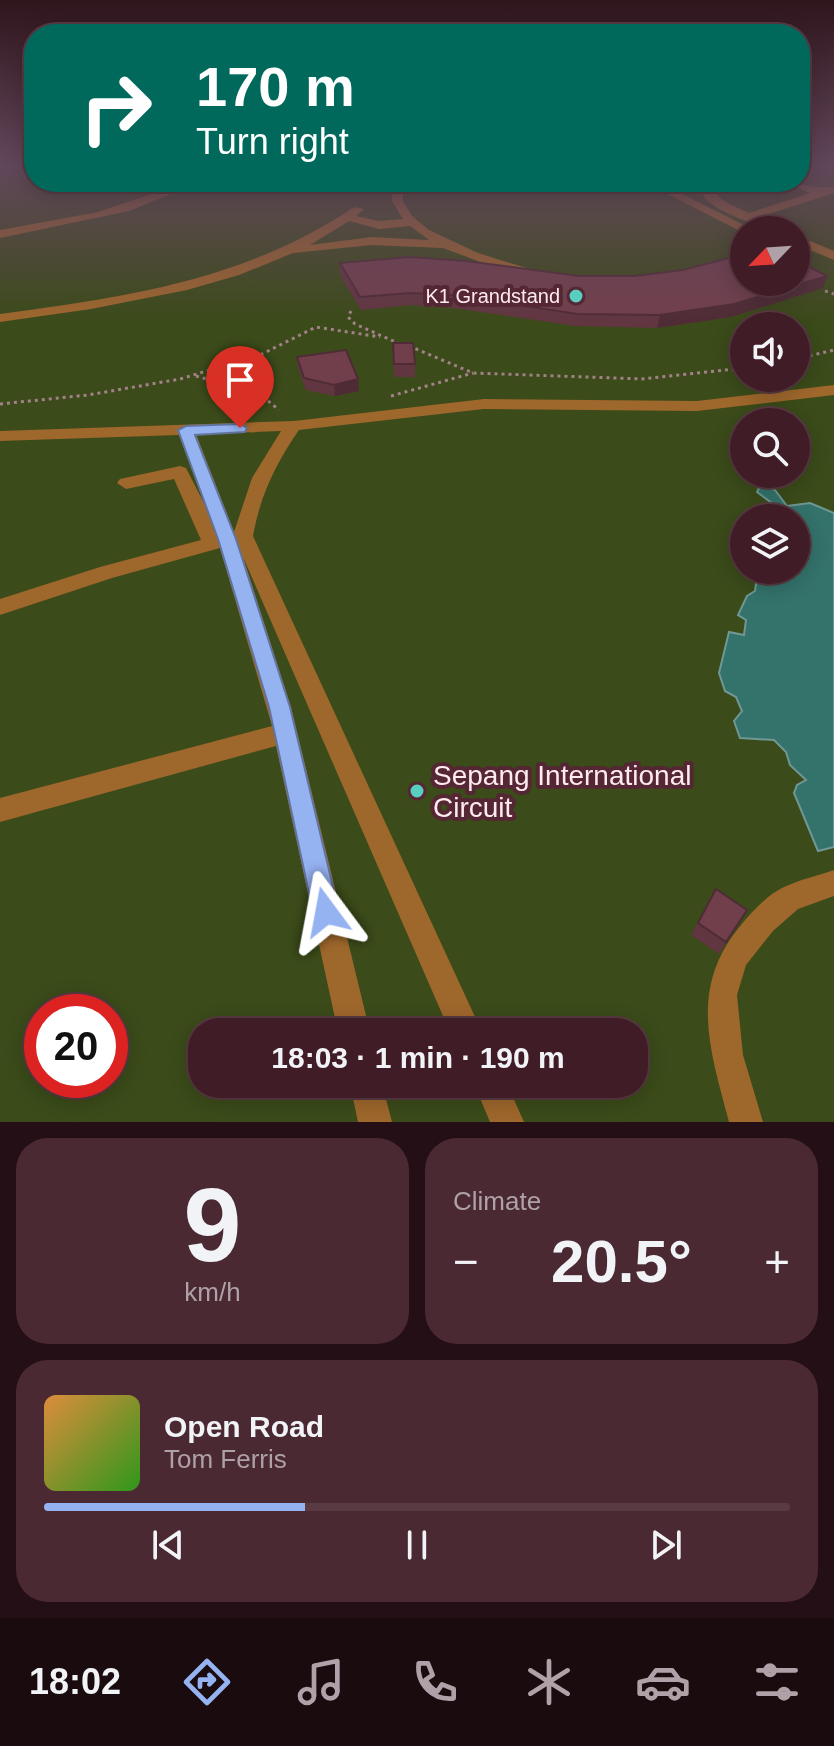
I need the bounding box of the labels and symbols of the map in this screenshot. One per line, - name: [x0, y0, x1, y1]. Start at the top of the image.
- north arrow: [730, 216, 810, 296]
- place label: K1 Grandstand: [425, 285, 560, 307]
- marker: K1 Grandstand: [567, 287, 585, 305]
- pin: [206, 346, 274, 428]
- place label: Sepang International Circuit: [433, 760, 691, 823]
- marker: Sepang International Circuit: [408, 782, 426, 800]
- position arrow: [284, 870, 368, 954]
- speed limit sign: 20: [24, 994, 128, 1098]

